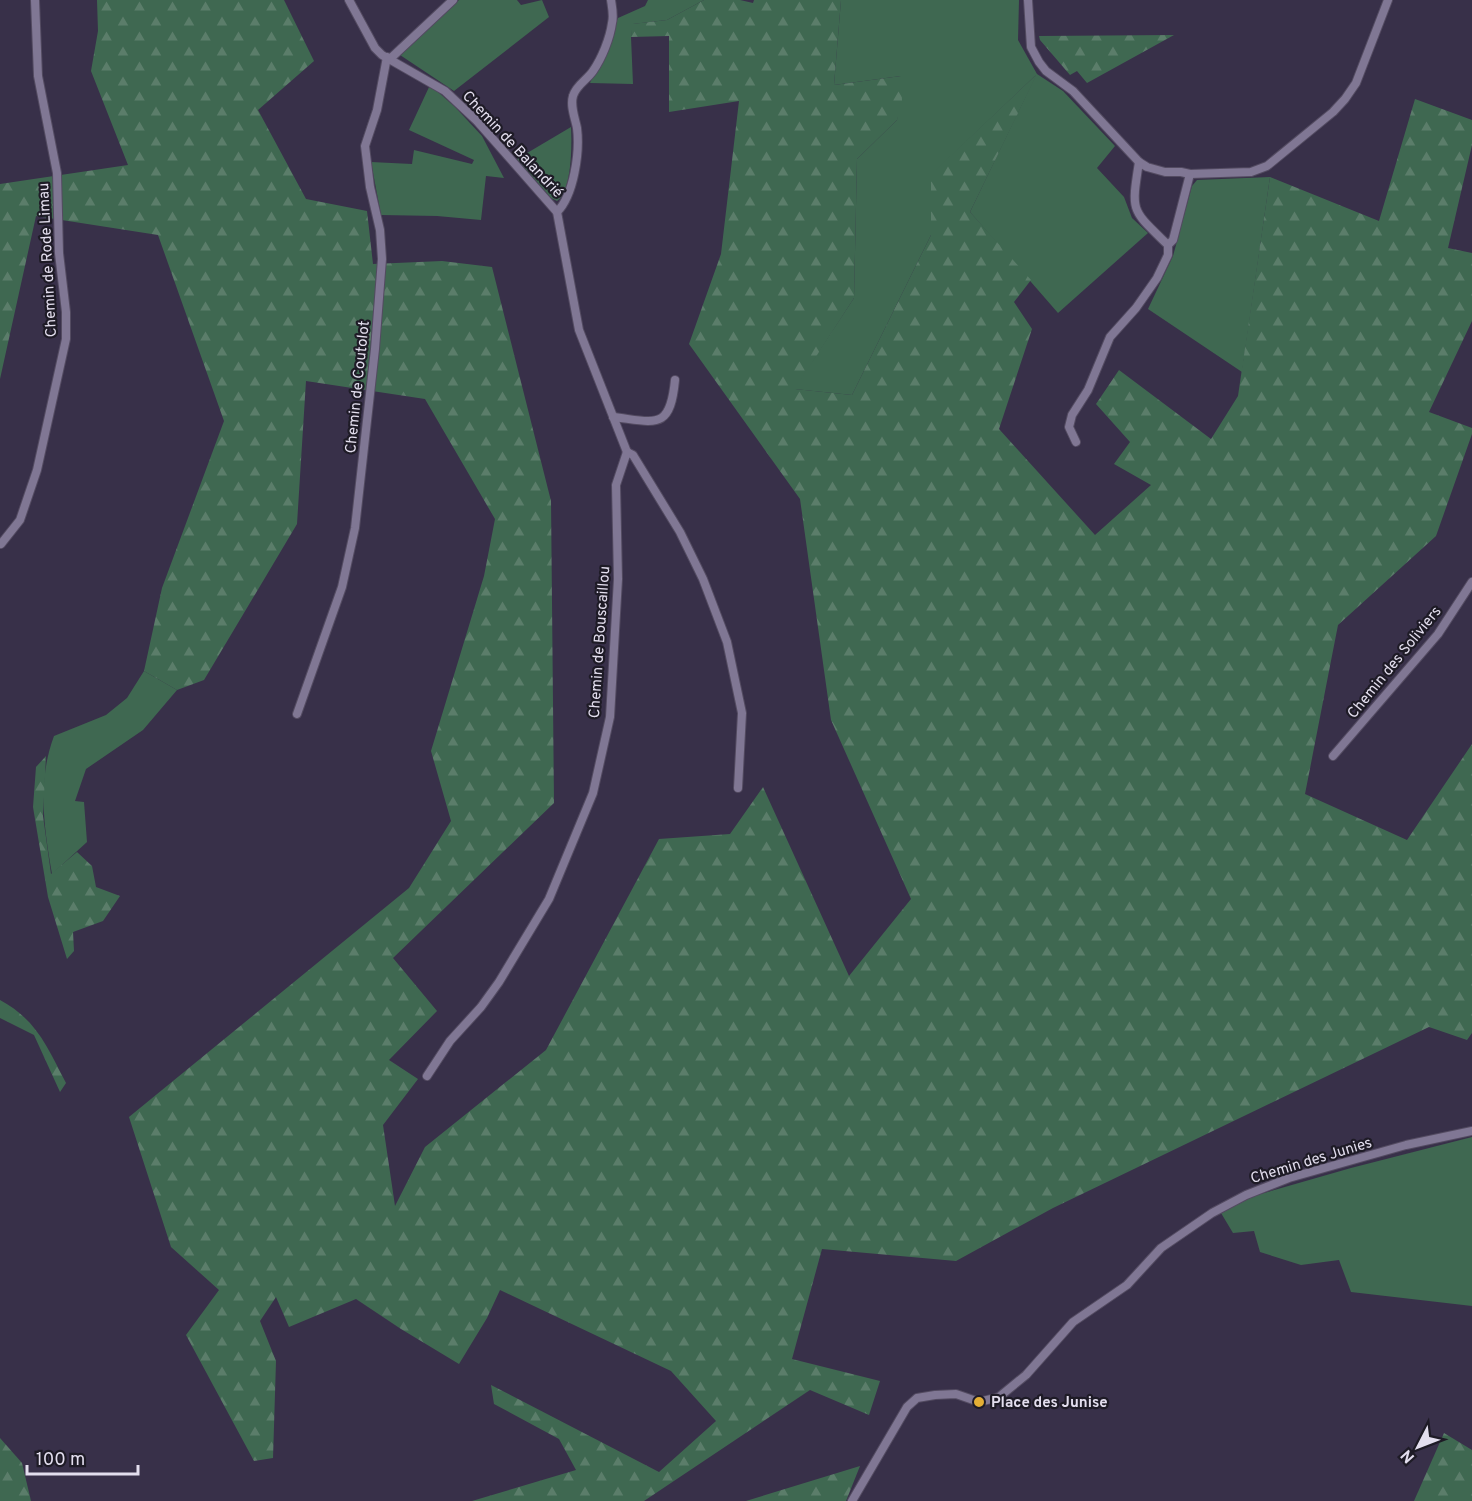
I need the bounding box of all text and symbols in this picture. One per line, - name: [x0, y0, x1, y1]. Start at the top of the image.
- street label: Chemin de Balandrié: [457, 87, 567, 203]
- street label: Chemin de Rode Limau: [35, 182, 62, 338]
- street label: Chemin de Coutolot: [342, 320, 375, 454]
- street label: Chemin de Bouscaillou: [586, 565, 615, 719]
- street label: Chemin des Soliviers: [1344, 603, 1446, 723]
- street label: Chemin des Junies: [1248, 1134, 1374, 1189]
- place label: Place des Junise: [991, 1394, 1108, 1413]
- marker: Place des Junise: [972, 1395, 986, 1409]
- north arrow: [1388, 1417, 1448, 1477]
- scale bar: [27, 1438, 138, 1476]
- text: N: [1397, 1445, 1420, 1467]
- text: 100 m: [36, 1449, 85, 1472]

